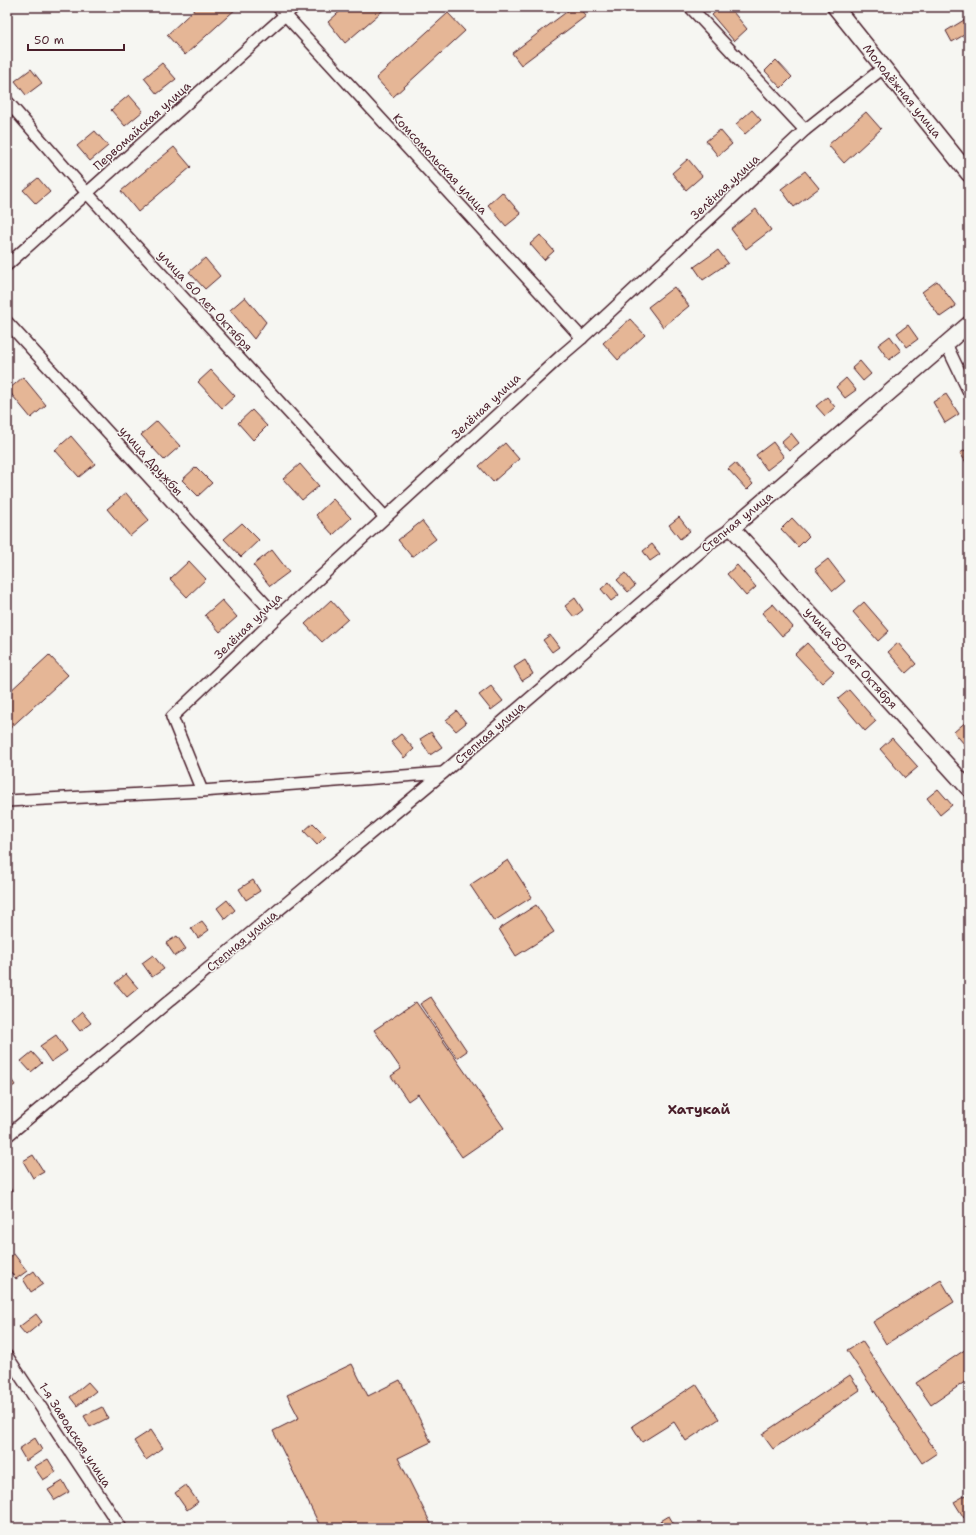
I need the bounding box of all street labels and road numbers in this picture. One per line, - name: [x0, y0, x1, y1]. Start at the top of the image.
- street label: Молодёжная улица: [859, 41, 945, 142]
- street label: Первомайская улица: [90, 78, 195, 174]
- street label: Комсомольская улица: [389, 110, 491, 218]
- street label: Зелёная улица: [687, 151, 763, 223]
- street label: улица 60 лет Октября: [154, 247, 256, 355]
- street label: Зелёная улица: [448, 370, 524, 442]
- street label: улица Дружбы: [116, 423, 186, 499]
- street label: Степная улица: [698, 488, 776, 556]
- street label: Зелёная улица: [211, 589, 286, 663]
- street label: улица 50 лет Октября: [801, 604, 901, 712]
- street label: Степная улица: [452, 698, 529, 768]
- street label: Степная улица: [203, 906, 281, 975]
- street label: 1-я Заводская улица: [35, 1380, 115, 1491]

